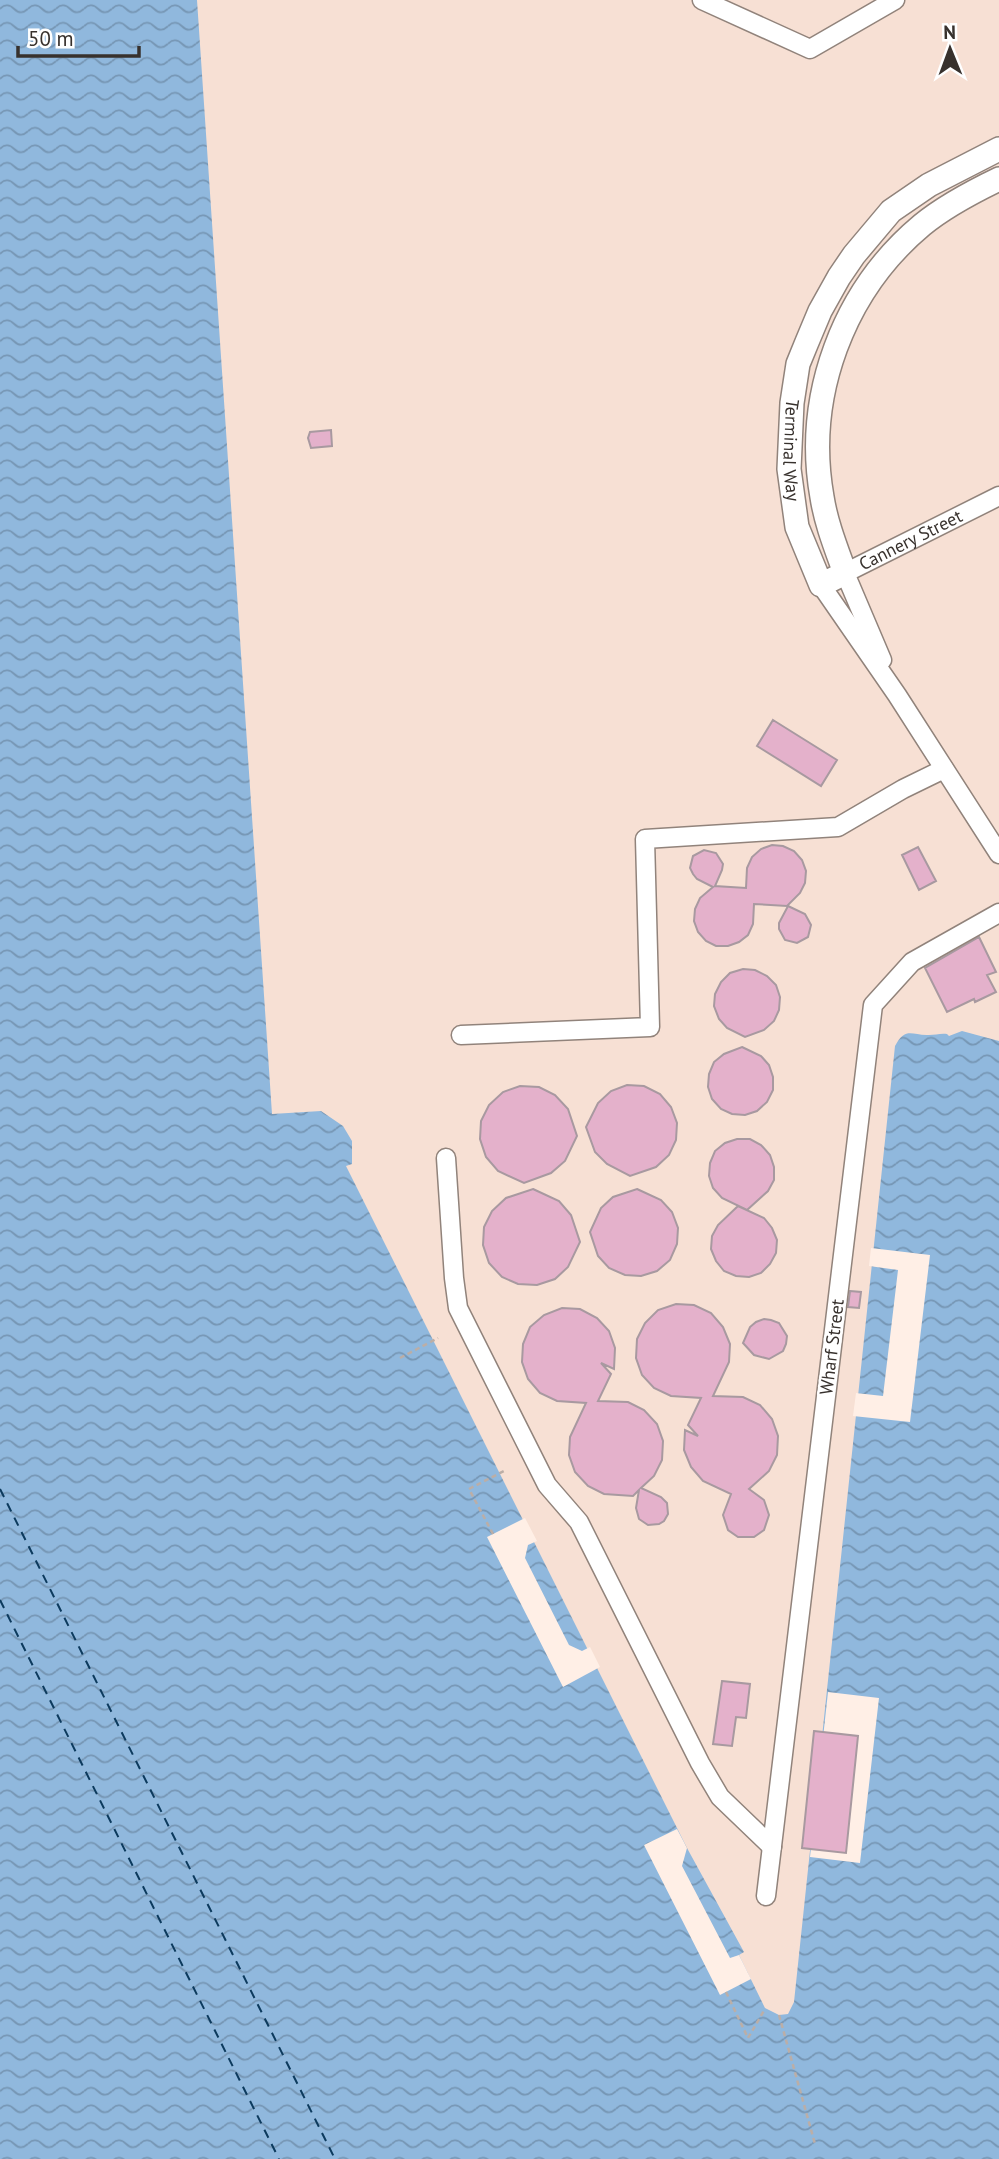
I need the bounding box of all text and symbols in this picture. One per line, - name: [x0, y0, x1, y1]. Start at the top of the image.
- scale bar: [18, 14, 138, 58]
- north arrow: [915, 14, 985, 84]
- text: N: [943, 20, 956, 44]
- text: 50 m: [28, 25, 74, 52]
- street label: Terminal Way: [778, 397, 805, 503]
- street label: Cannery Street: [855, 504, 966, 575]
- street label: Wharf Street: [814, 1298, 849, 1396]

